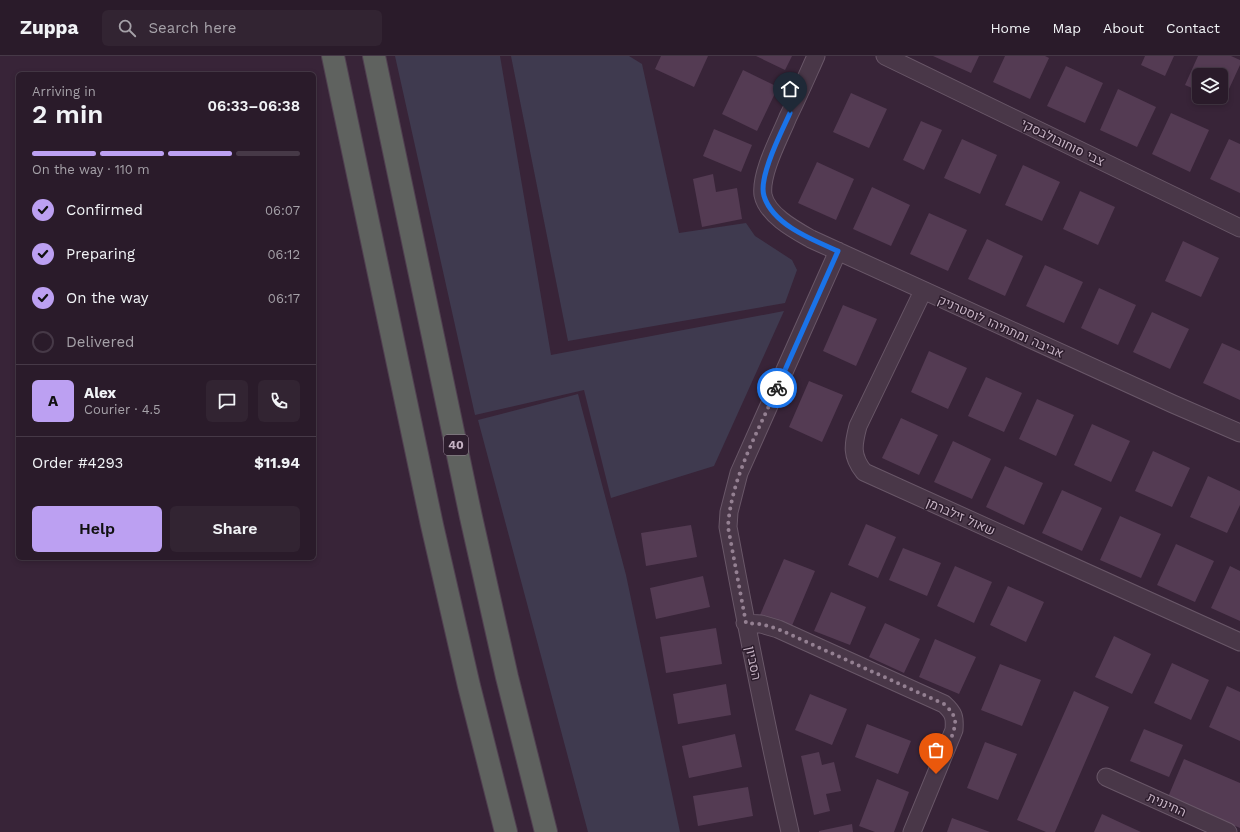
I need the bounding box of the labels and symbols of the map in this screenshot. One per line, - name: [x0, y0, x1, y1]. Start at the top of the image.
- pin: [773, 72, 807, 113]
- street label: צבי סוחובולבסקי: [1019, 116, 1107, 169]
- street label: אביבה ומתתיהו לוסטרניק: [936, 292, 1066, 361]
- courier: [757, 368, 797, 408]
- road number: 40: [444, 435, 468, 455]
- street label: שאול זילברמן: [924, 495, 998, 538]
- street label: הסביון: [743, 645, 764, 681]
- pin: [919, 733, 953, 774]
- street label: החיננית: [1145, 789, 1189, 820]

